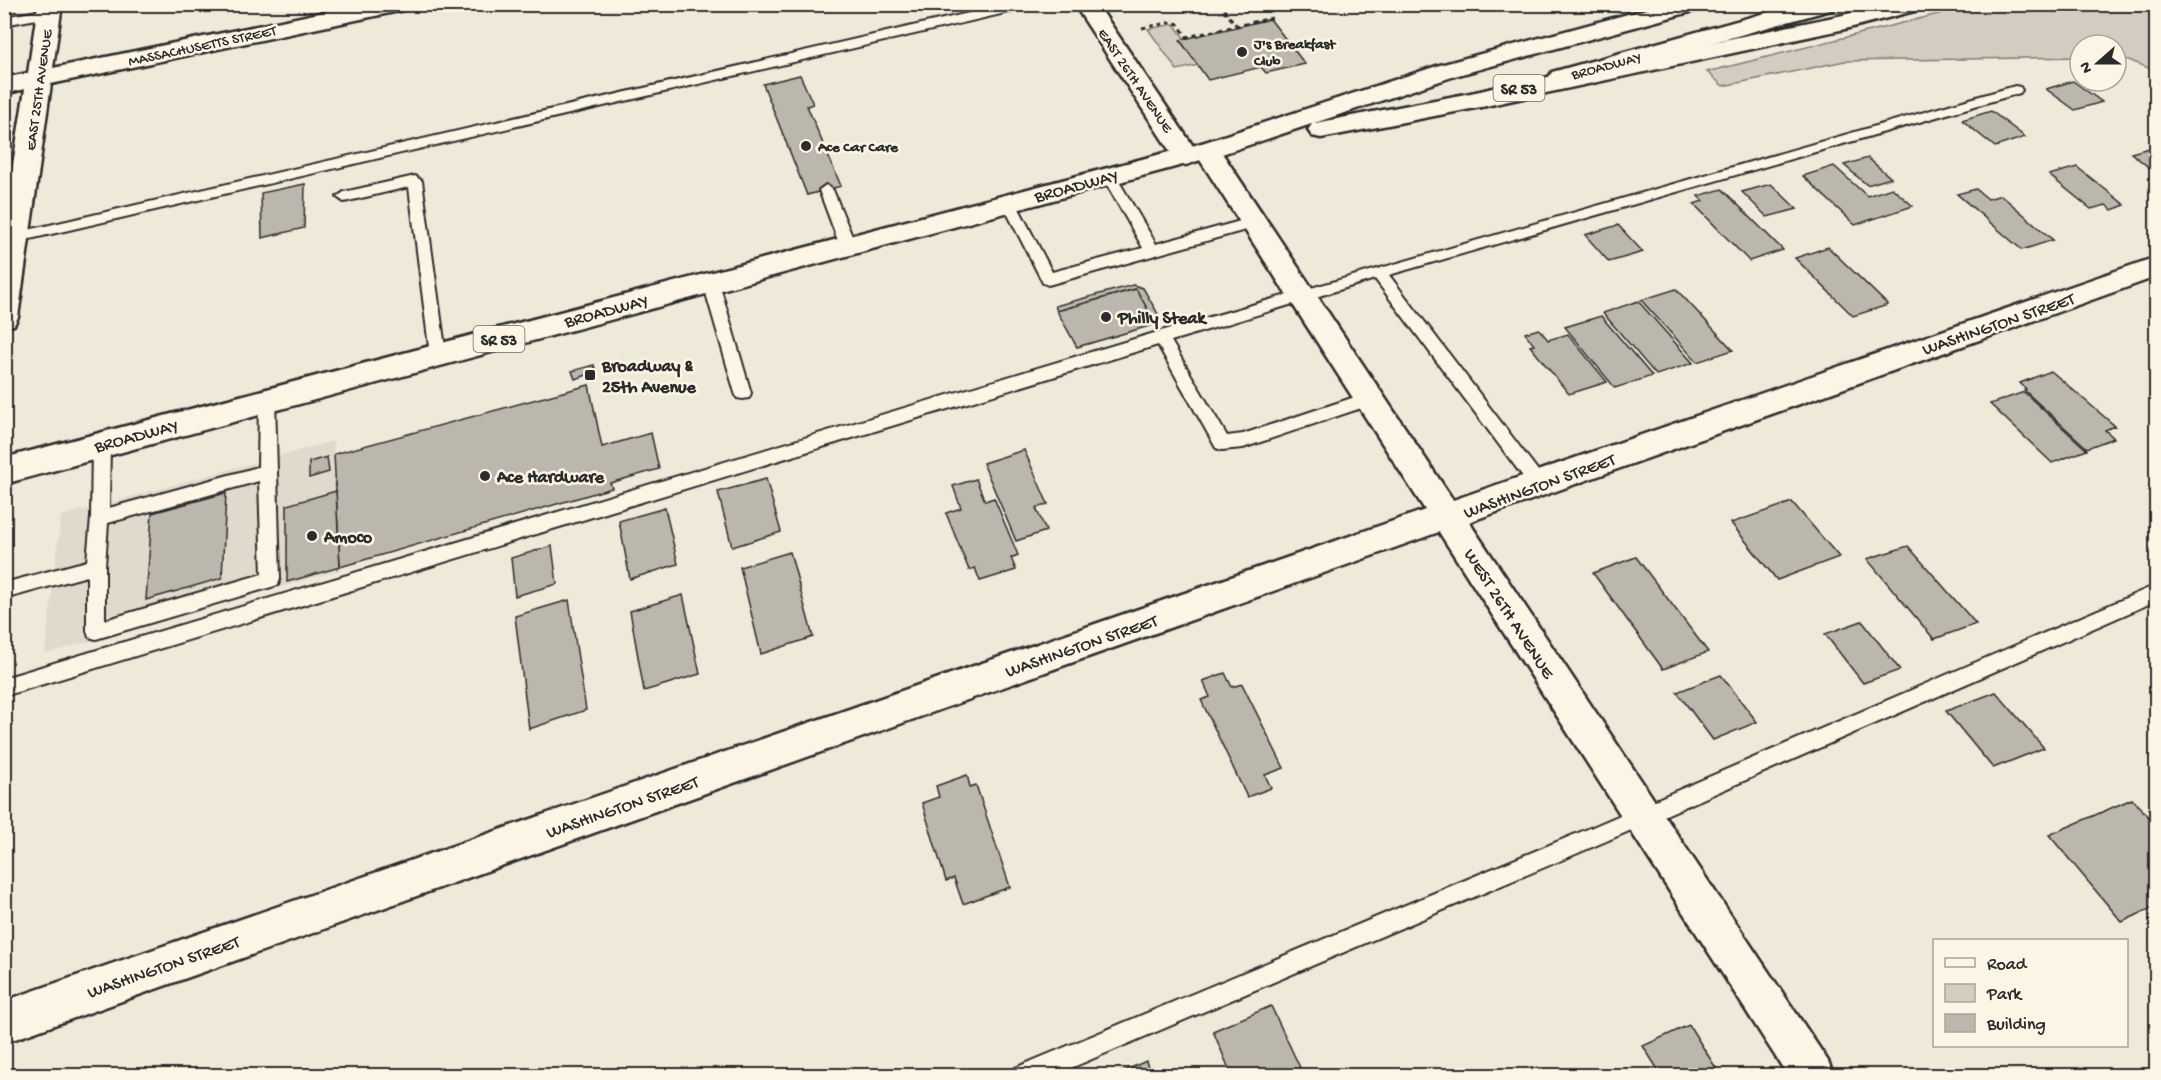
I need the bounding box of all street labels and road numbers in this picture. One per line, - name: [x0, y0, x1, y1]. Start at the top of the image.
- street label: MASSACHUSETTS STREET: [127, 22, 279, 71]
- street label: EAST 26TH AVENUE: [1093, 26, 1176, 137]
- street label: EAST 25TH AVENUE: [23, 28, 57, 152]
- street label: BROADWAY: [1569, 49, 1644, 85]
- road number: SR 53: [1494, 75, 1544, 101]
- street label: BROADWAY: [1031, 166, 1121, 209]
- street label: WASHINGTON STREET: [1920, 289, 2079, 361]
- street label: BROADWAY: [561, 291, 651, 334]
- road number: SR 53: [474, 326, 524, 352]
- street label: BROADWAY: [91, 416, 181, 459]
- street label: WASHINGTON STREET: [1461, 450, 1620, 525]
- street label: WEST 26TH AVENUE: [1458, 545, 1558, 684]
- street label: WASHINGTON STREET: [1003, 611, 1162, 683]
- street label: WASHINGTON STREET: [544, 772, 703, 844]
- street label: WASHINGTON STREET: [85, 932, 244, 1004]

